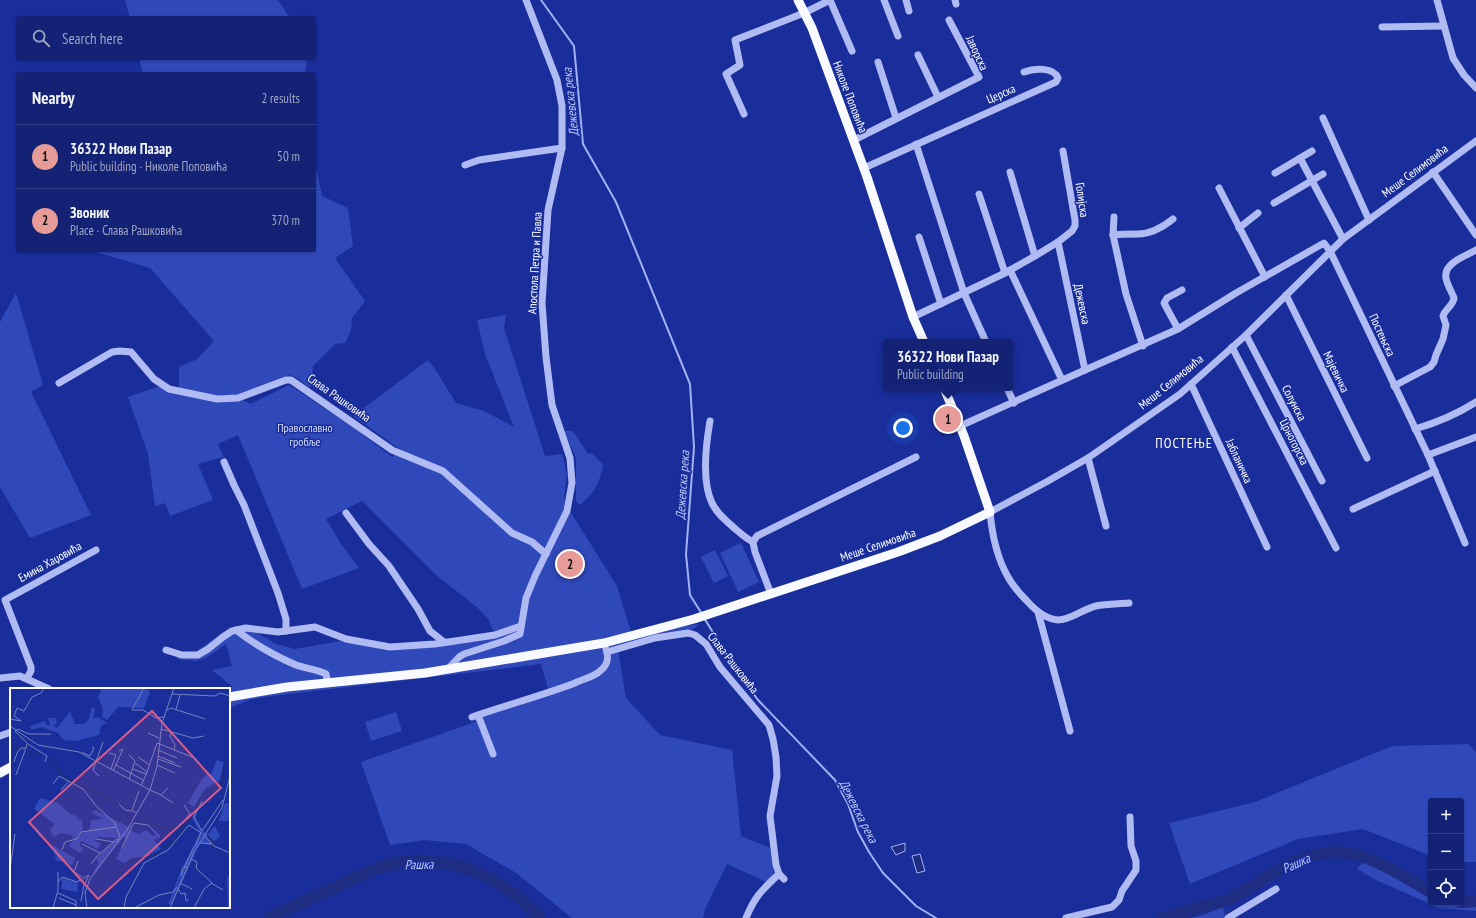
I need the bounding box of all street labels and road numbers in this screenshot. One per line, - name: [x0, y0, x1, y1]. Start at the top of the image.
- street label: Јаворска: [962, 32, 992, 73]
- street label: Николе Поповића: [830, 59, 871, 135]
- street label: Церска: [984, 80, 1018, 107]
- street label: Меше Селимовића: [1379, 141, 1451, 200]
- street label: Голијска: [1073, 182, 1092, 218]
- street label: Апостола Петра и Павла: [524, 211, 545, 314]
- street label: Дежевска: [1071, 282, 1094, 326]
- street label: Постењска: [1366, 311, 1399, 359]
- street label: Мајевичка: [1320, 349, 1353, 395]
- street label: Меше Селимовића: [1135, 351, 1206, 412]
- street label: Слава Рашковића: [305, 370, 374, 425]
- street label: Солунска: [1279, 382, 1310, 424]
- street label: Црногорска: [1276, 416, 1313, 468]
- street label: Јабланичка: [1222, 435, 1256, 486]
- street label: Меше Селимовића: [838, 525, 918, 564]
- street label: Емина Хаџовића: [15, 538, 84, 585]
- street label: Слава Рашковића: [705, 629, 762, 697]

